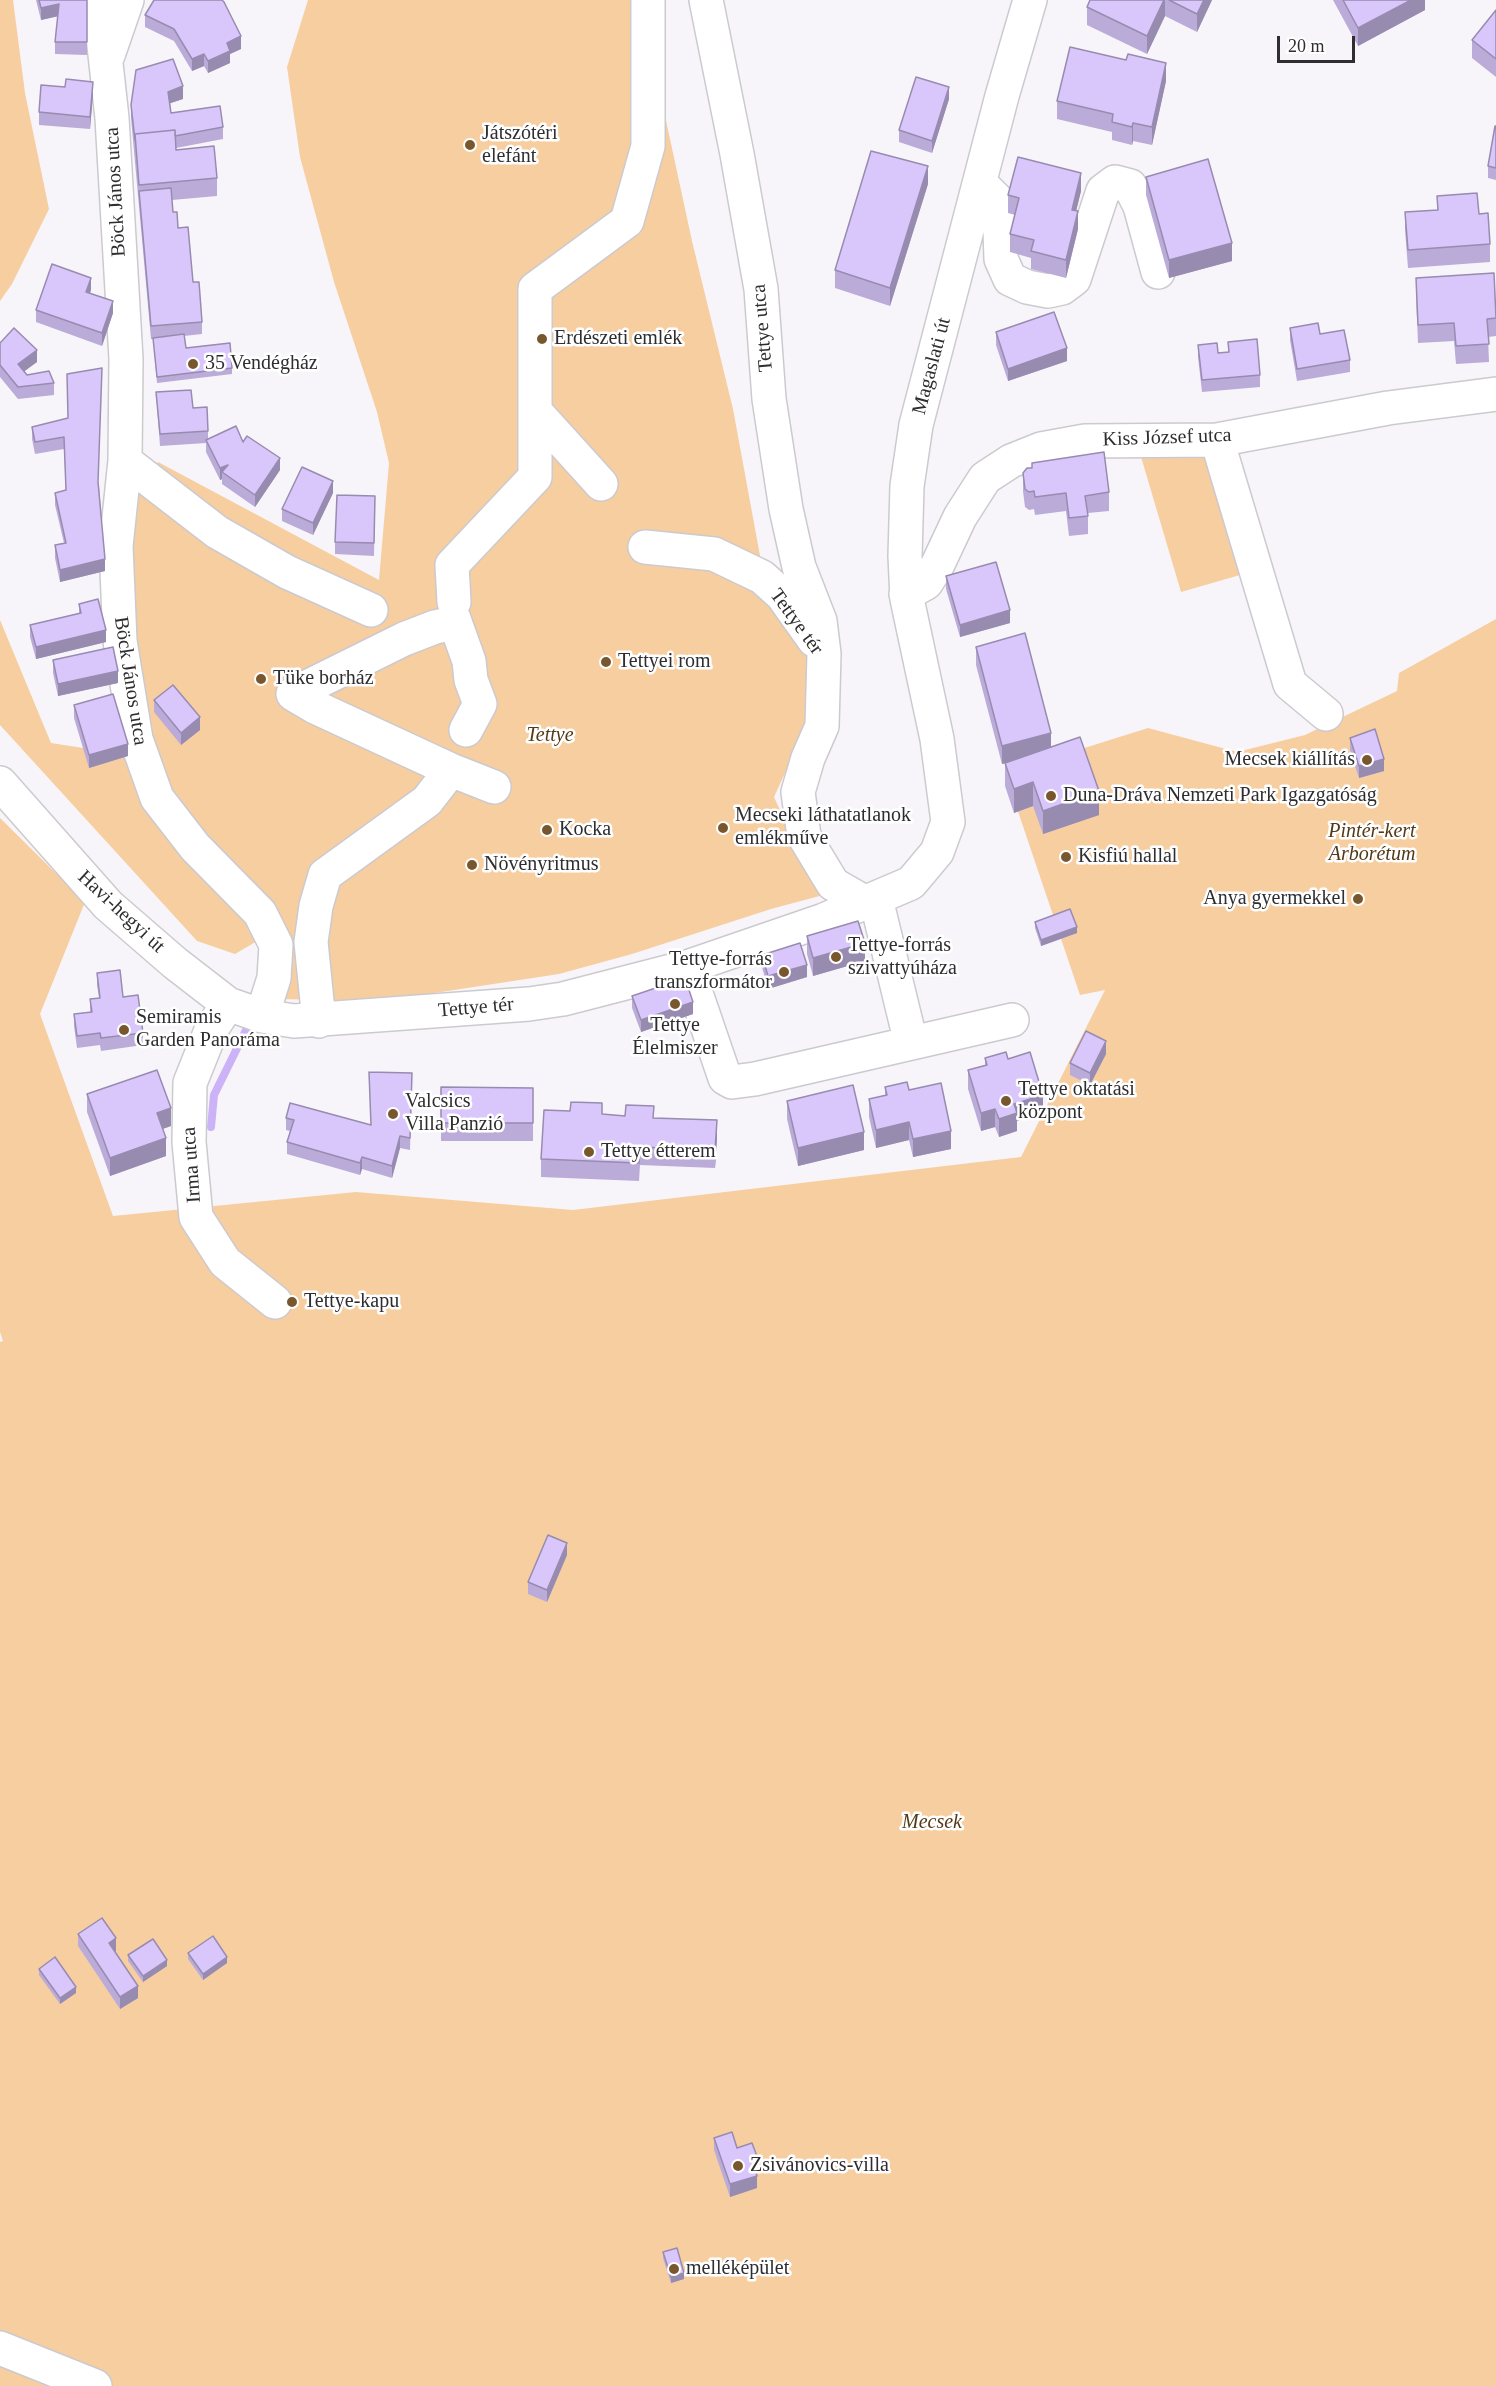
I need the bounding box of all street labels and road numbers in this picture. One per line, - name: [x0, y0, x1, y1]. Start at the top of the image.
- street label: Böck János utca: [101, 126, 131, 258]
- street label: Tettye utca: [747, 283, 779, 373]
- street label: Magaslati út: [908, 315, 956, 417]
- street label: Kiss József utca: [1102, 424, 1232, 452]
- street label: Tettye tér: [764, 584, 828, 660]
- street label: Böck János utca: [108, 615, 152, 747]
- street label: Havi-hegyi út: [72, 866, 170, 958]
- street label: Tettye tér: [437, 993, 515, 1023]
- street label: Irma utca: [177, 1126, 207, 1204]

